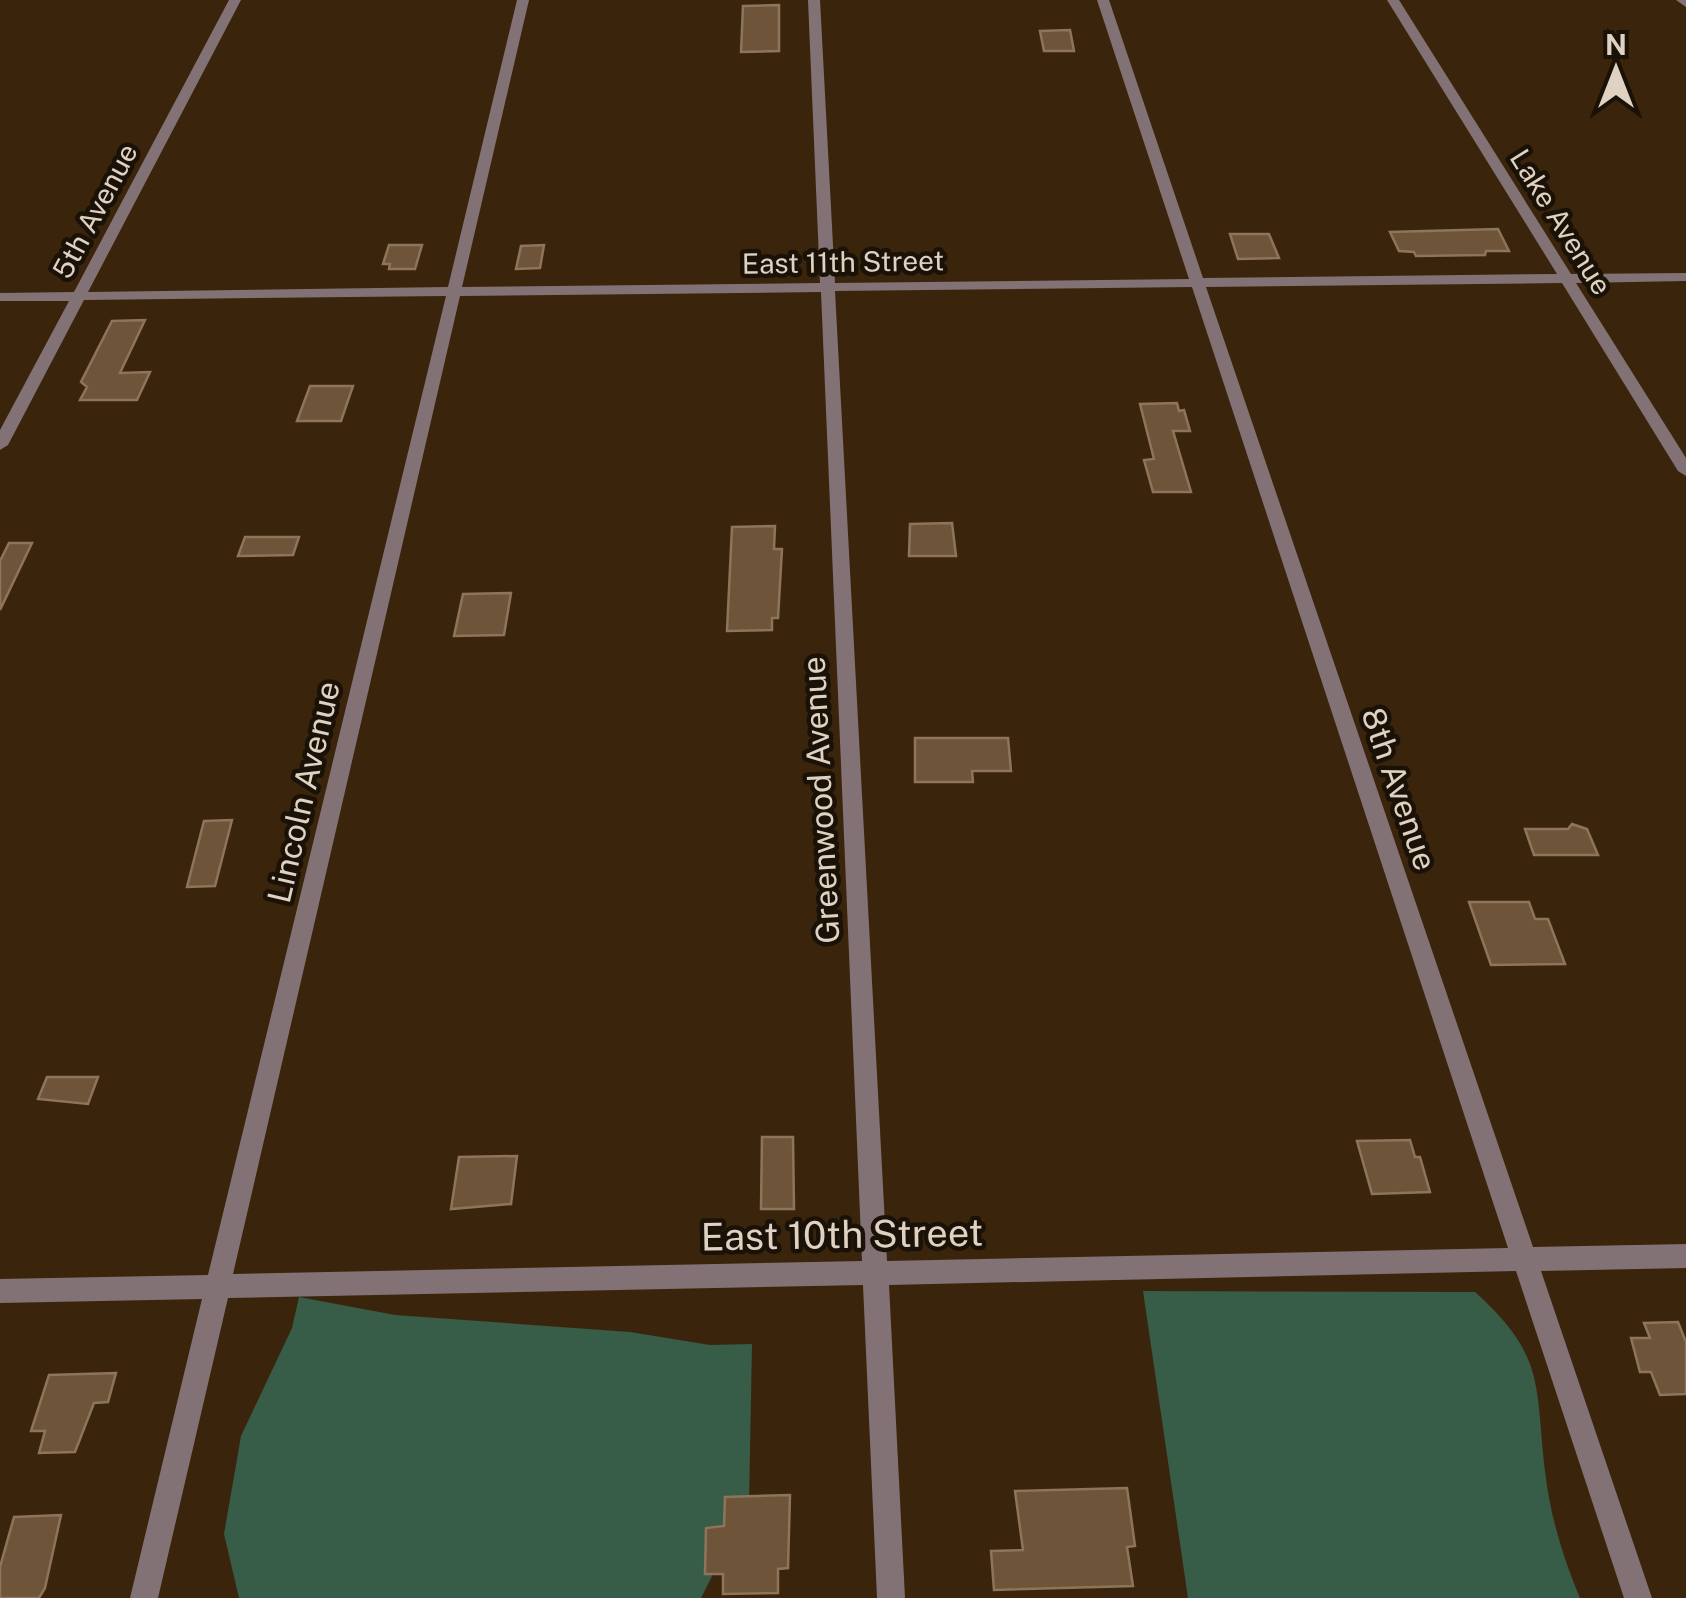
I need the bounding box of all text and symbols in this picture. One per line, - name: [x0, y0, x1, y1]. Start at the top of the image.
- north arrow: [1566, 20, 1666, 120]
- text: N: [1605, 28, 1627, 61]
- street label: 5th Avenue: [45, 138, 144, 284]
- street label: Lake Avenue: [1504, 143, 1619, 300]
- street label: East 11th Street: [741, 243, 945, 280]
- street label: Greenwood Avenue: [795, 656, 846, 945]
- street label: Lincoln Avenue: [260, 678, 347, 906]
- street label: 8th Avenue: [1354, 703, 1445, 875]
- street label: East 10th Street: [700, 1210, 984, 1259]

